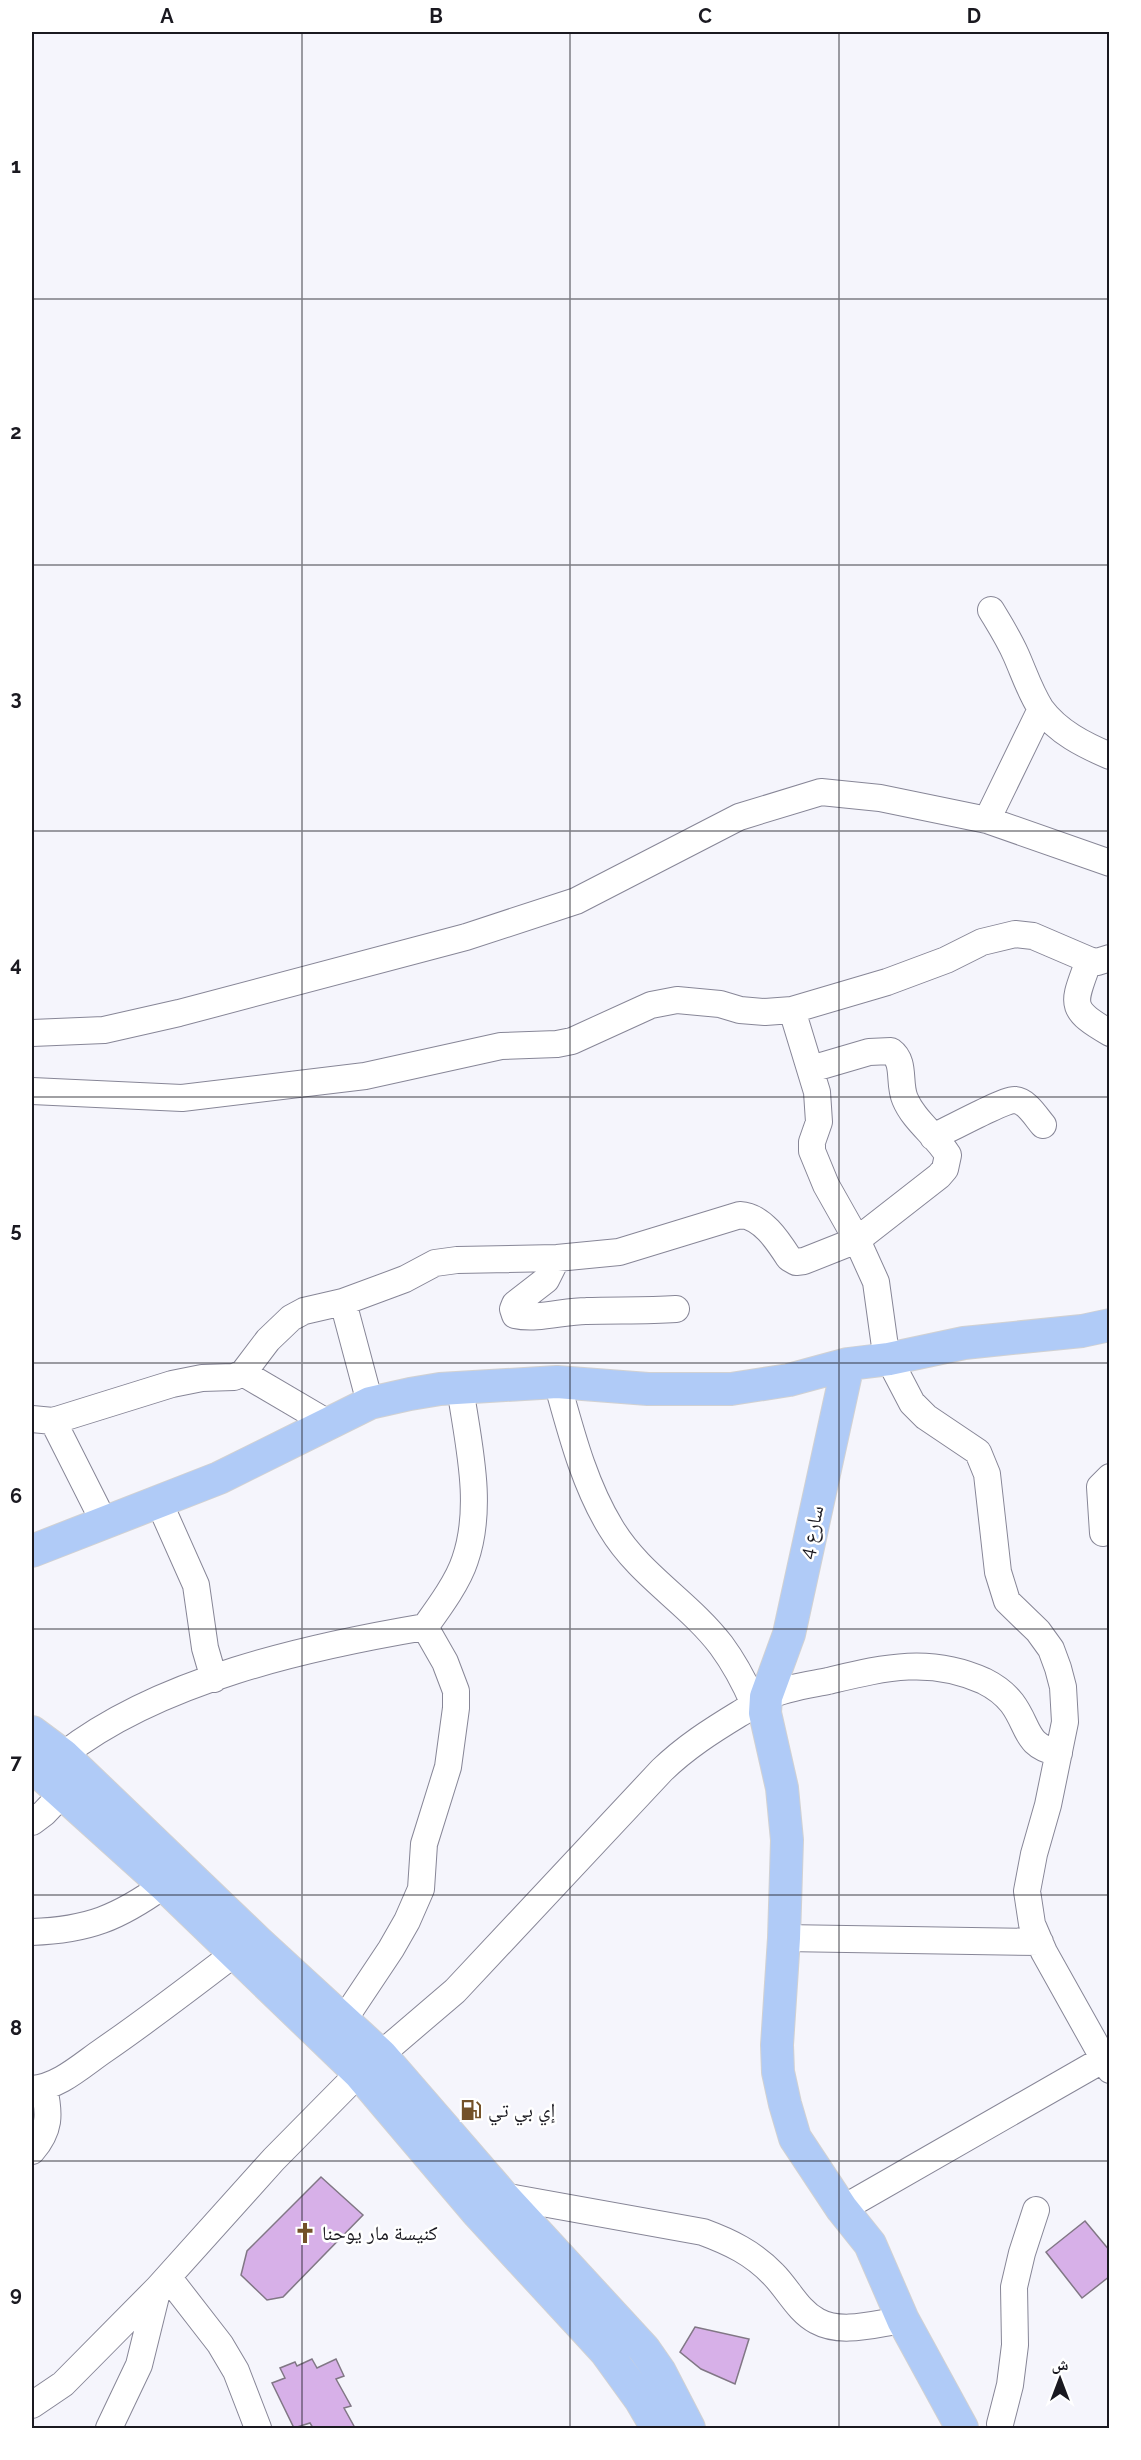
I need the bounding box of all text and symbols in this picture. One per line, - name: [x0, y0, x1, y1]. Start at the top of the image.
- text: A: [160, 4, 174, 28]
- text: B: [429, 4, 443, 28]
- text: C: [698, 4, 712, 28]
- text: D: [967, 4, 981, 28]
- text: 1: [11, 154, 21, 178]
- text: 2: [10, 420, 22, 444]
- text: 3: [10, 686, 22, 710]
- text: 4: [10, 952, 22, 976]
- text: 5: [10, 1218, 22, 1242]
- text: 6: [10, 1484, 22, 1508]
- street label: سارع 4: [794, 1503, 829, 1561]
- text: 7: [10, 1750, 22, 1774]
- text: 8: [10, 2016, 22, 2040]
- fuel station icon: إي بي تي: [459, 2098, 483, 2122]
- place label: إي بي تي: [488, 2098, 555, 2126]
- church icon: كنيسة مار يوحنا: [293, 2221, 317, 2245]
- place label: كنيسة مار يوحنا: [322, 2221, 438, 2245]
- text: 9: [10, 2282, 22, 2306]
- north arrow: [1030, 2349, 1090, 2409]
- text: ش: [1052, 2355, 1069, 2374]

